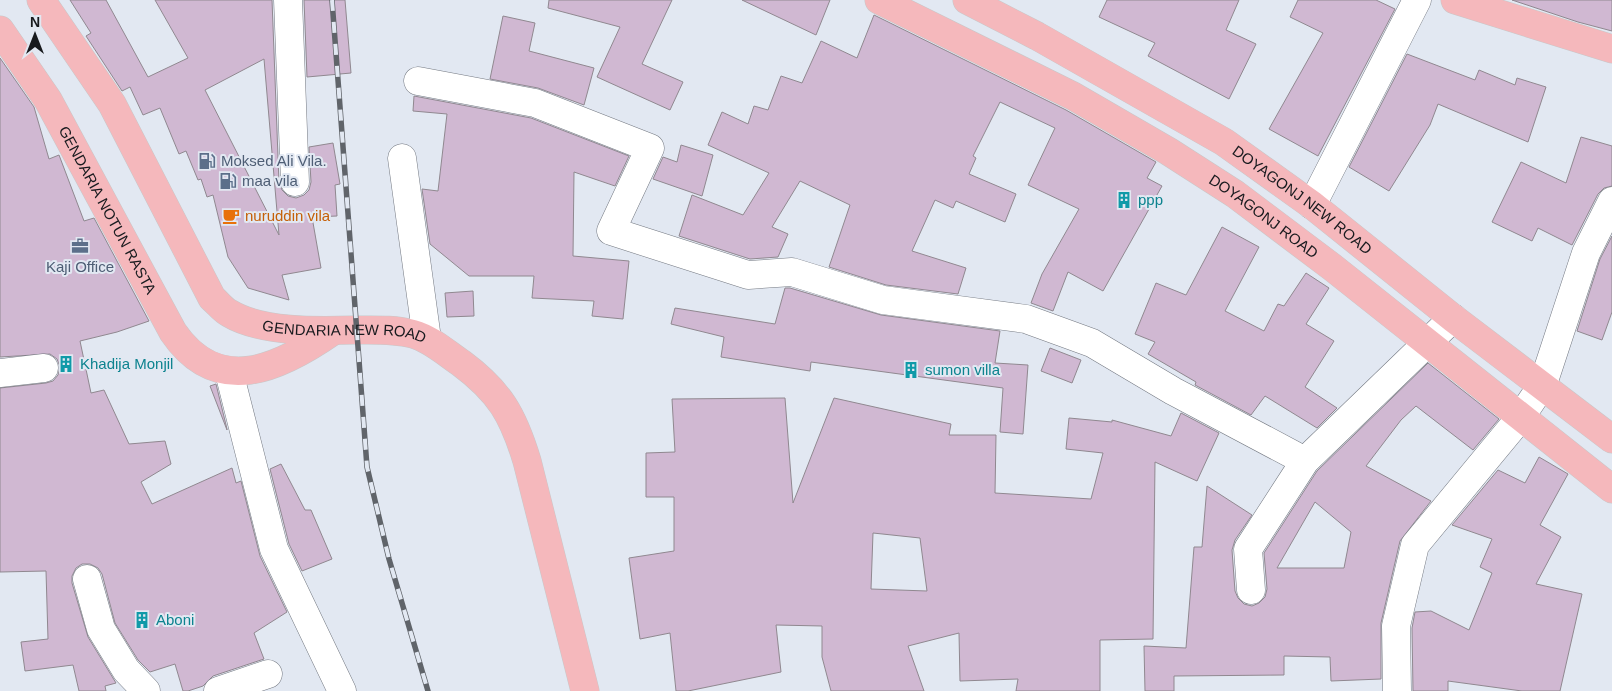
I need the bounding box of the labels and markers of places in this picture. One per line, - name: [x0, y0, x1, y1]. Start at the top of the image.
- fuel station icon: Moksed Ali Vila.: [197, 151, 217, 171]
- place label: Moksed Ali Vila.: [221, 152, 327, 169]
- fuel station icon: maa vila: [218, 171, 238, 191]
- place label: maa vila: [242, 172, 299, 189]
- building icon: ppp: [1114, 190, 1134, 210]
- place label: ppp: [1138, 191, 1163, 208]
- cafe icon: nuruddin vila: [221, 206, 241, 226]
- place label: nuruddin vila: [245, 207, 331, 224]
- office icon: Kaji Office: [70, 236, 90, 256]
- place label: Kaji Office: [46, 258, 114, 275]
- building icon: Khadija Monjil: [56, 354, 76, 374]
- place label: Khadija Monjil: [80, 355, 173, 372]
- building icon: sumon villa: [901, 360, 921, 380]
- place label: sumon villa: [925, 361, 1001, 378]
- building icon: Aboni: [132, 610, 152, 630]
- place label: Aboni: [156, 611, 194, 628]

